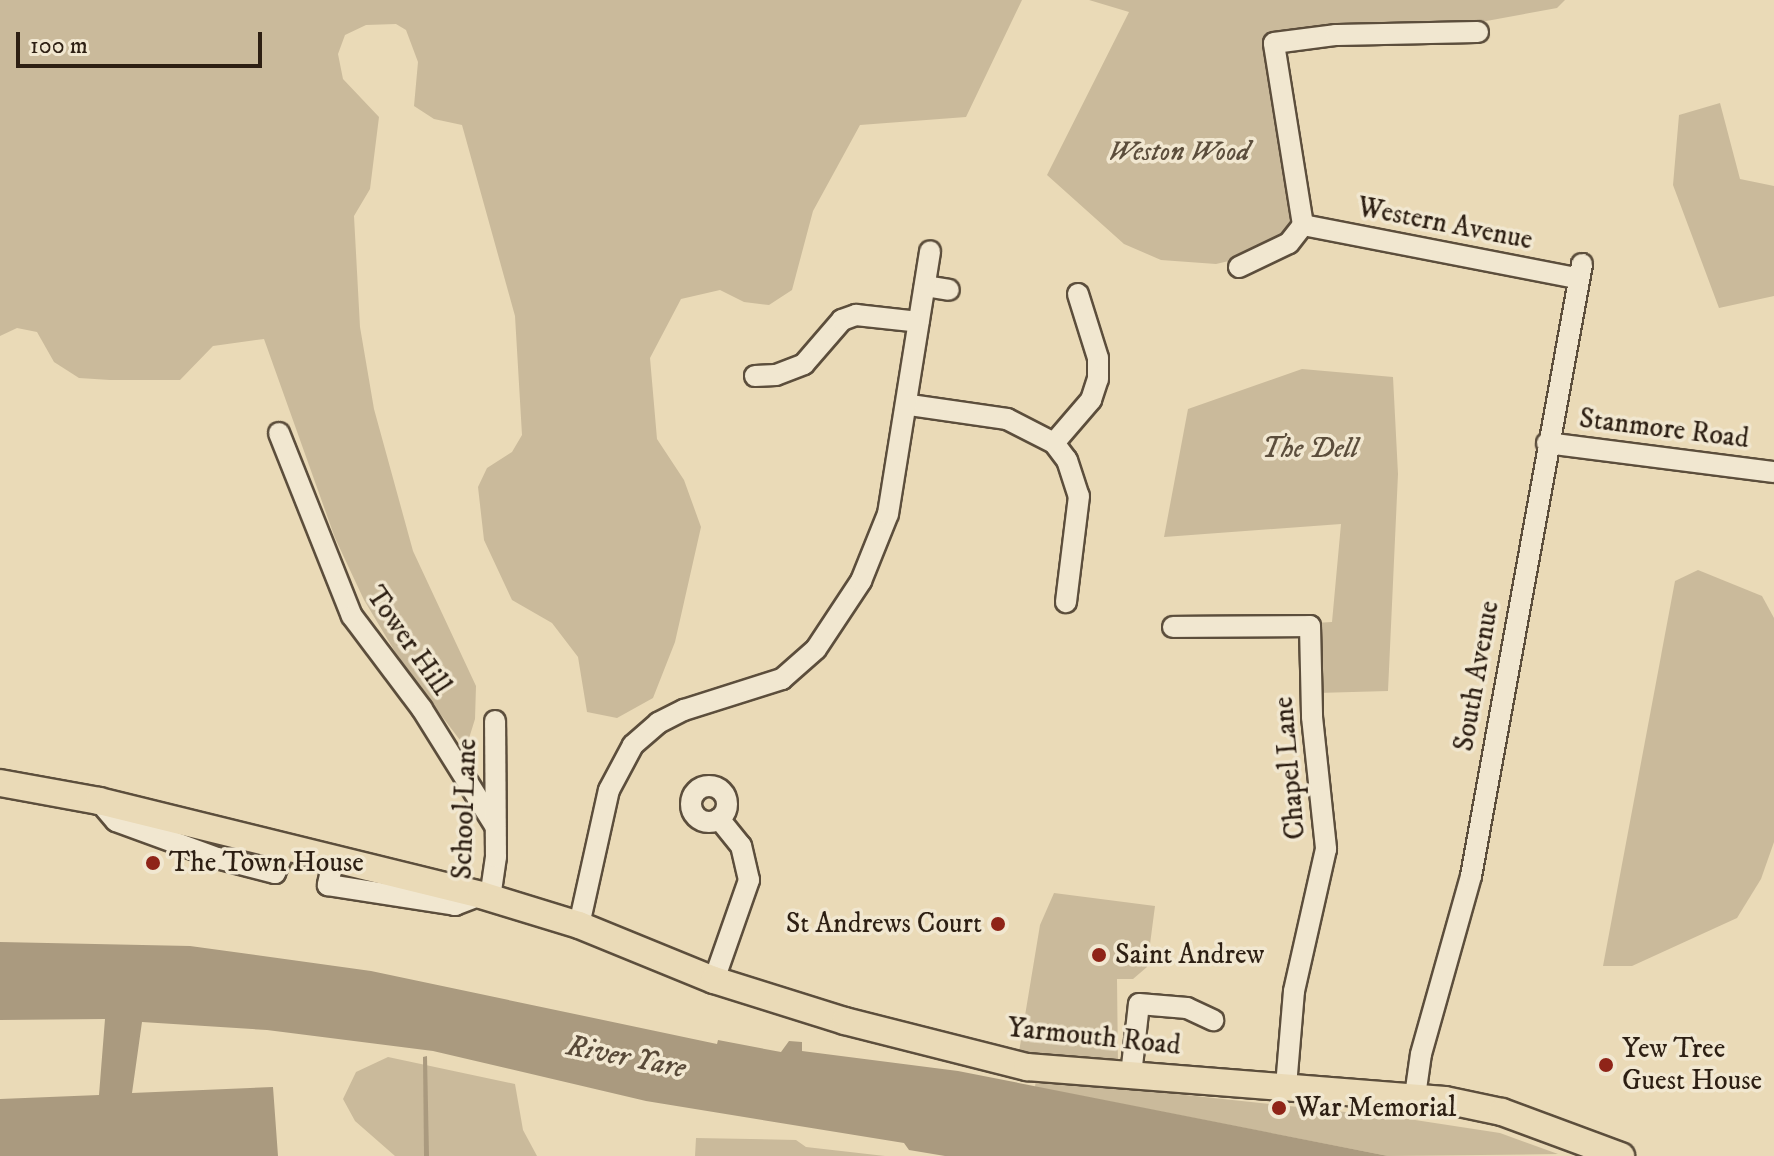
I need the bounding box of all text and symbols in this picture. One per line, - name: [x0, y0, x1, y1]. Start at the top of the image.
- scale bar: [20, 16, 266, 66]
- text: 100 m: [30, 31, 88, 61]
- park label: Weston Wood: [1108, 135, 1250, 169]
- street label: Western Avenue: [1355, 191, 1535, 257]
- street label: Stanmore Road: [1577, 402, 1751, 456]
- park label: The Dell: [1262, 432, 1358, 466]
- street label: Tower Hill: [358, 580, 458, 702]
- street label: South Avenue: [1447, 598, 1507, 754]
- street label: Chapel Lane: [1267, 695, 1313, 841]
- street label: School Lane: [446, 738, 484, 880]
- place label: The Town House: [169, 846, 364, 880]
- marker: The Town House: [144, 854, 162, 872]
- place label: St Andrews Court: [786, 907, 982, 941]
- marker: St Andrews Court: [989, 915, 1007, 933]
- place label: Saint Andrew: [1115, 938, 1264, 972]
- marker: Saint Andrew: [1090, 946, 1108, 964]
- street label: Yarmouth Road: [1006, 1011, 1182, 1063]
- water label: River Yare: [563, 1029, 689, 1087]
- place label: Yew Tree Guest House: [1622, 1032, 1762, 1098]
- marker: Yew Tree Guest House: [1597, 1056, 1615, 1074]
- place label: War Memorial: [1295, 1091, 1456, 1125]
- marker: War Memorial: [1270, 1099, 1288, 1117]

